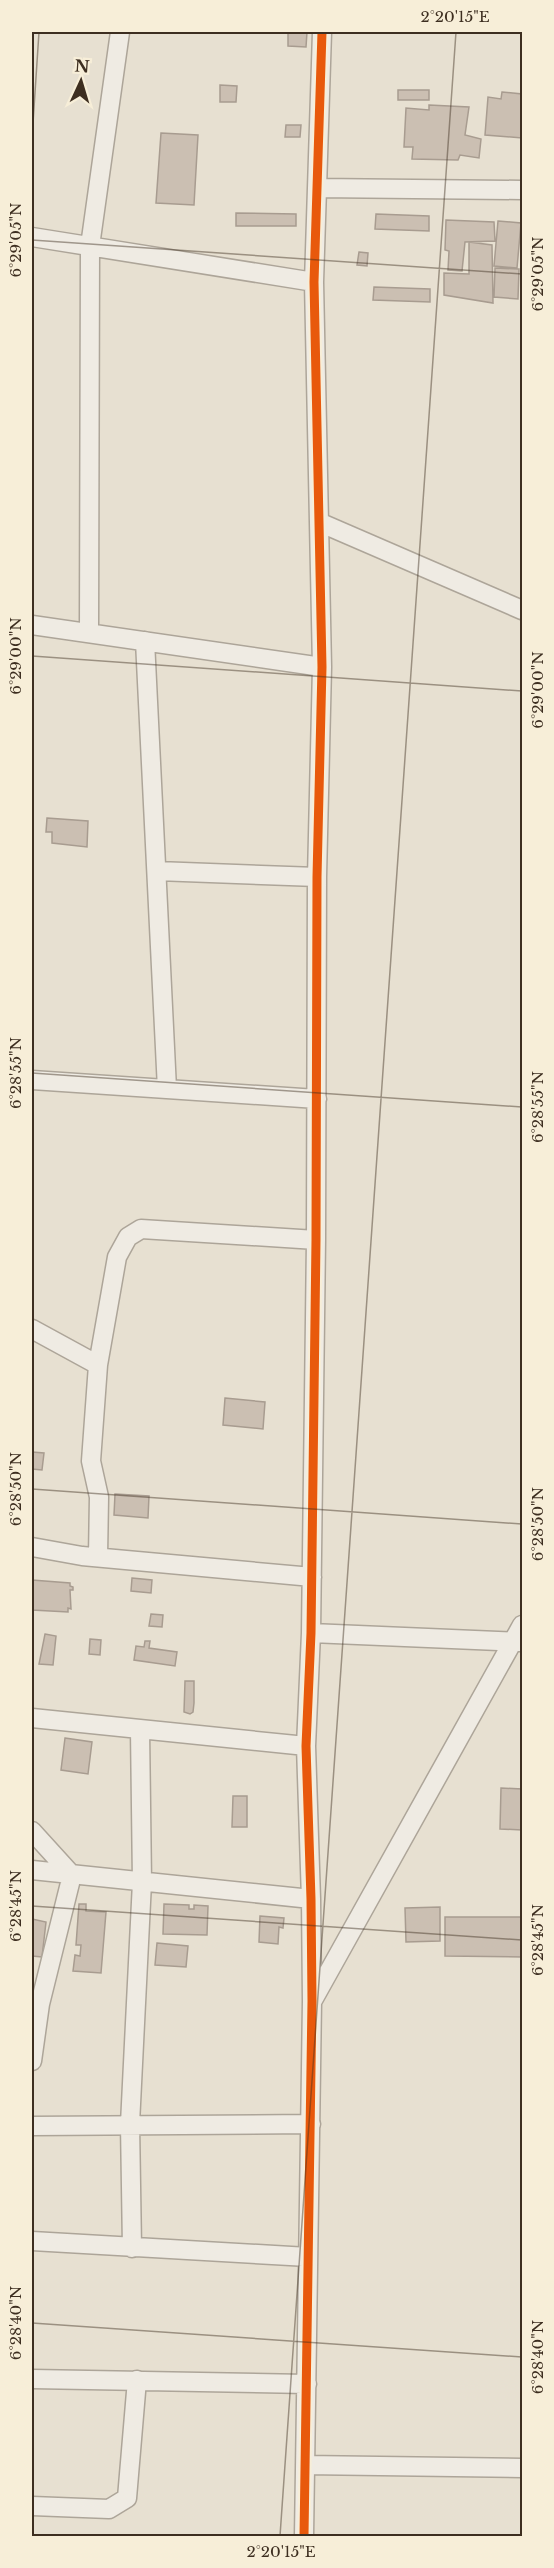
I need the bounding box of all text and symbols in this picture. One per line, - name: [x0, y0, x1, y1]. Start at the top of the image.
- text: 2°20'15"E: [420, 7, 490, 26]
- north arrow: [51, 51, 111, 111]
- text: N: [74, 56, 90, 77]
- text: 6°29'05"N: [6, 202, 25, 278]
- text: 6°29'05"N: [528, 236, 547, 312]
- text: 6°29'00"N: [6, 617, 25, 695]
- text: 6°29'00"N: [528, 651, 547, 729]
- text: 6°28'55"N: [6, 1037, 25, 1109]
- text: 6°28'55"N: [528, 1071, 547, 1143]
- text: 6°28'50"N: [6, 1452, 25, 1526]
- text: 6°28'50"N: [528, 1487, 547, 1561]
- text: 6°28'45"N: [6, 1870, 25, 1942]
- text: 6°28'45"N: [528, 1904, 547, 1976]
- text: 6°28'40"N: [6, 2286, 25, 2360]
- text: 6°28'40"N: [528, 2320, 547, 2394]
- text: 2°20'15"E: [246, 2542, 316, 2561]

